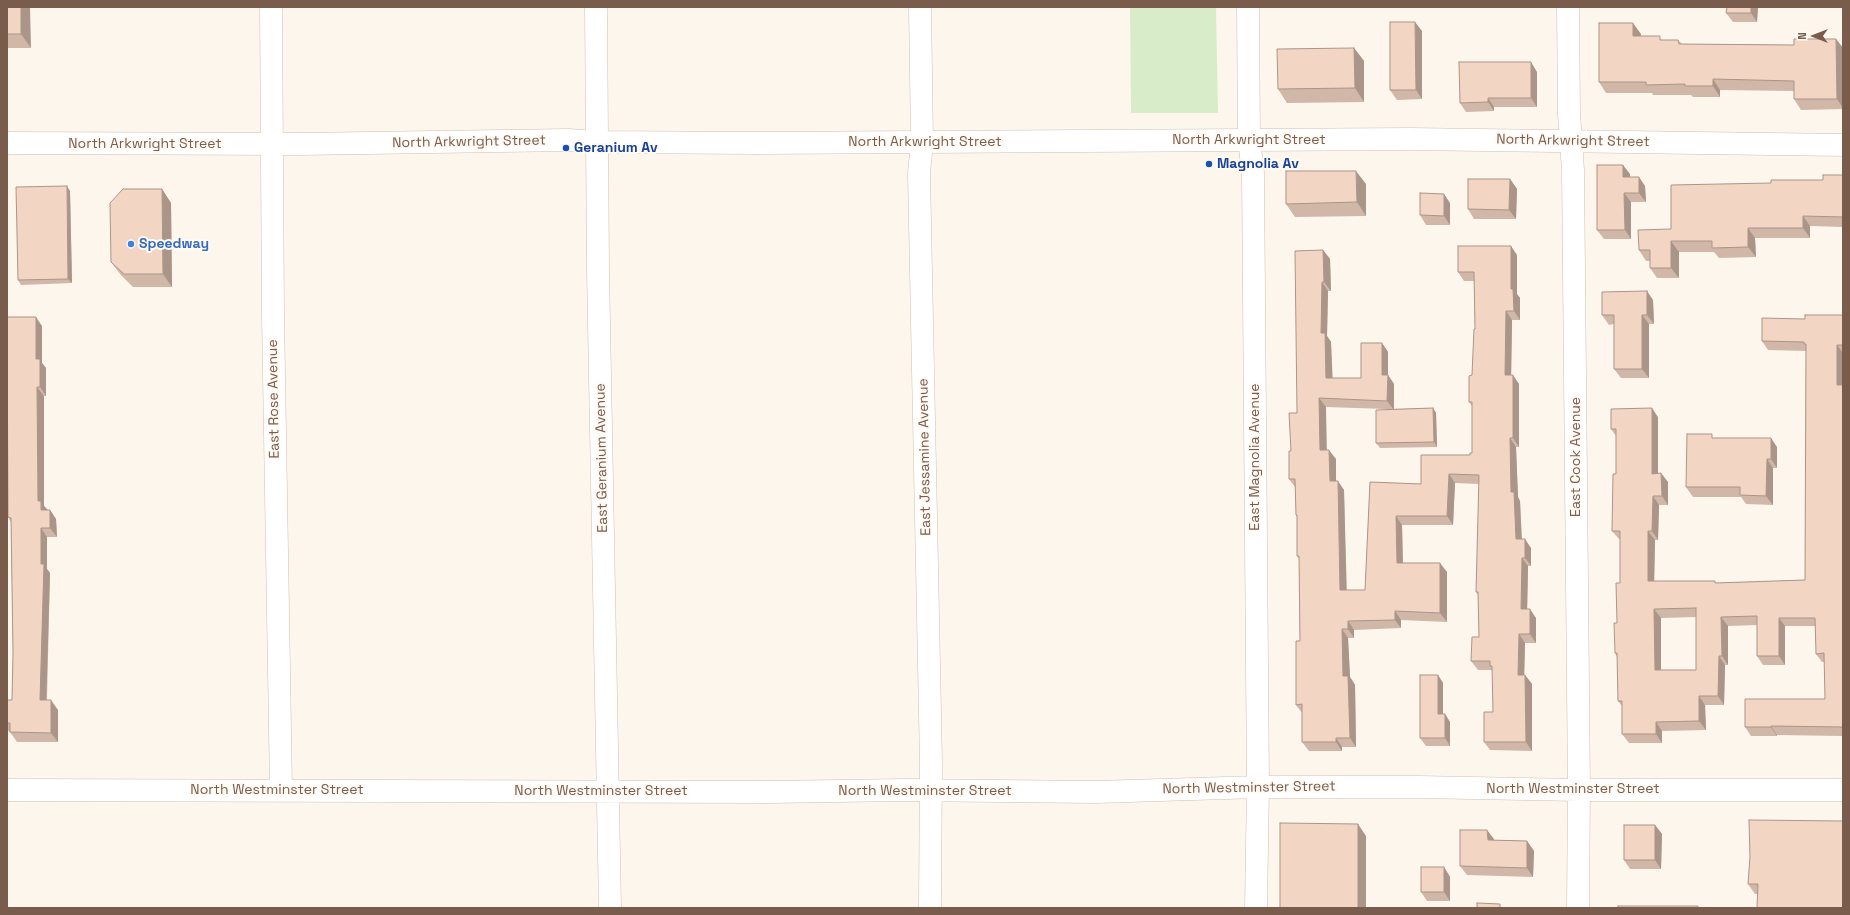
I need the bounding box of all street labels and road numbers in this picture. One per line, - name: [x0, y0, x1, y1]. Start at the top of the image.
- street label: North Arkwright Street: [1496, 131, 1650, 151]
- street label: North Arkwright Street: [392, 132, 546, 152]
- street label: North Arkwright Street: [1172, 132, 1326, 148]
- street label: North Arkwright Street: [848, 134, 1002, 150]
- street label: North Arkwright Street: [68, 136, 222, 152]
- street label: East Rose Avenue: [265, 339, 283, 459]
- street label: East Jessamine Avenue: [915, 378, 935, 536]
- street label: East Geranium Avenue: [592, 383, 612, 533]
- street label: East Magnolia Avenue: [1247, 383, 1263, 531]
- street label: East Cook Avenue: [1568, 397, 1584, 517]
- street label: North Westminster Street: [1162, 778, 1336, 798]
- street label: North Westminster Street: [1486, 781, 1660, 797]
- street label: North Westminster Street: [190, 782, 364, 798]
- street label: North Westminster Street: [514, 783, 688, 799]
- street label: North Westminster Street: [838, 783, 1012, 799]

